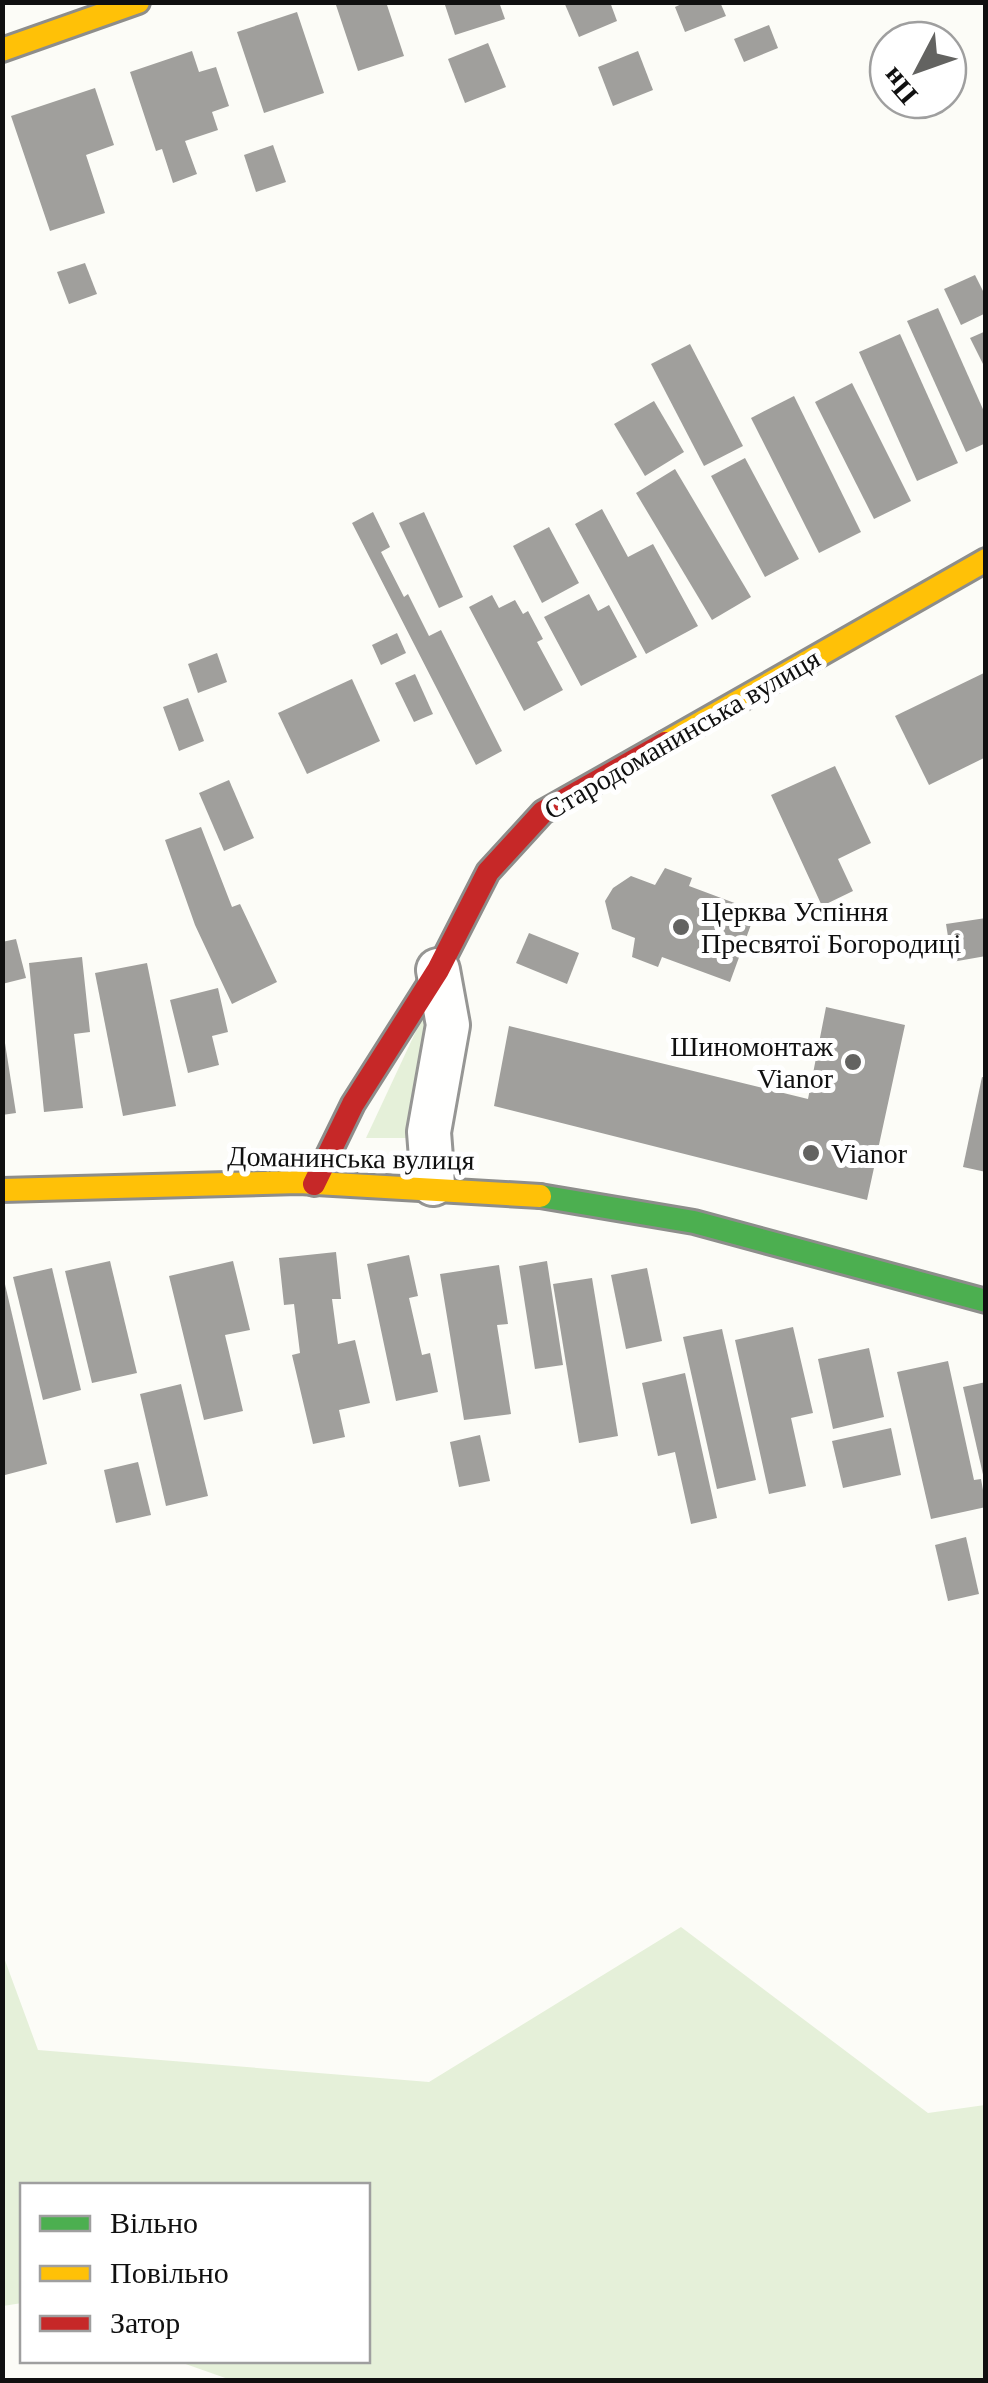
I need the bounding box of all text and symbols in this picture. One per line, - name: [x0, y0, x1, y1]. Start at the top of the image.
- north arrow: [868, 20, 968, 120]
- text: Пн: [875, 62, 924, 111]
- street label: Стародоманинська вулиця: [539, 642, 825, 826]
- place label: Церква Успіння Пресвятої Богородиці: [701, 896, 961, 959]
- marker: Церква Успіння Пресвятої Богородиці: [670, 916, 692, 938]
- place label: Шиномонтаж Vianor: [670, 1031, 834, 1094]
- marker: Шиномонтаж Vianor: [842, 1051, 864, 1073]
- place label: Vianor: [831, 1138, 908, 1169]
- street label: Доманинська вулиця: [227, 1140, 475, 1176]
- marker: Vianor: [800, 1142, 822, 1164]
- legend: [20, 2183, 370, 2363]
- text: Вільно: [110, 2206, 198, 2239]
- text: Повільно: [110, 2256, 229, 2289]
- text: Затор: [110, 2306, 180, 2339]

